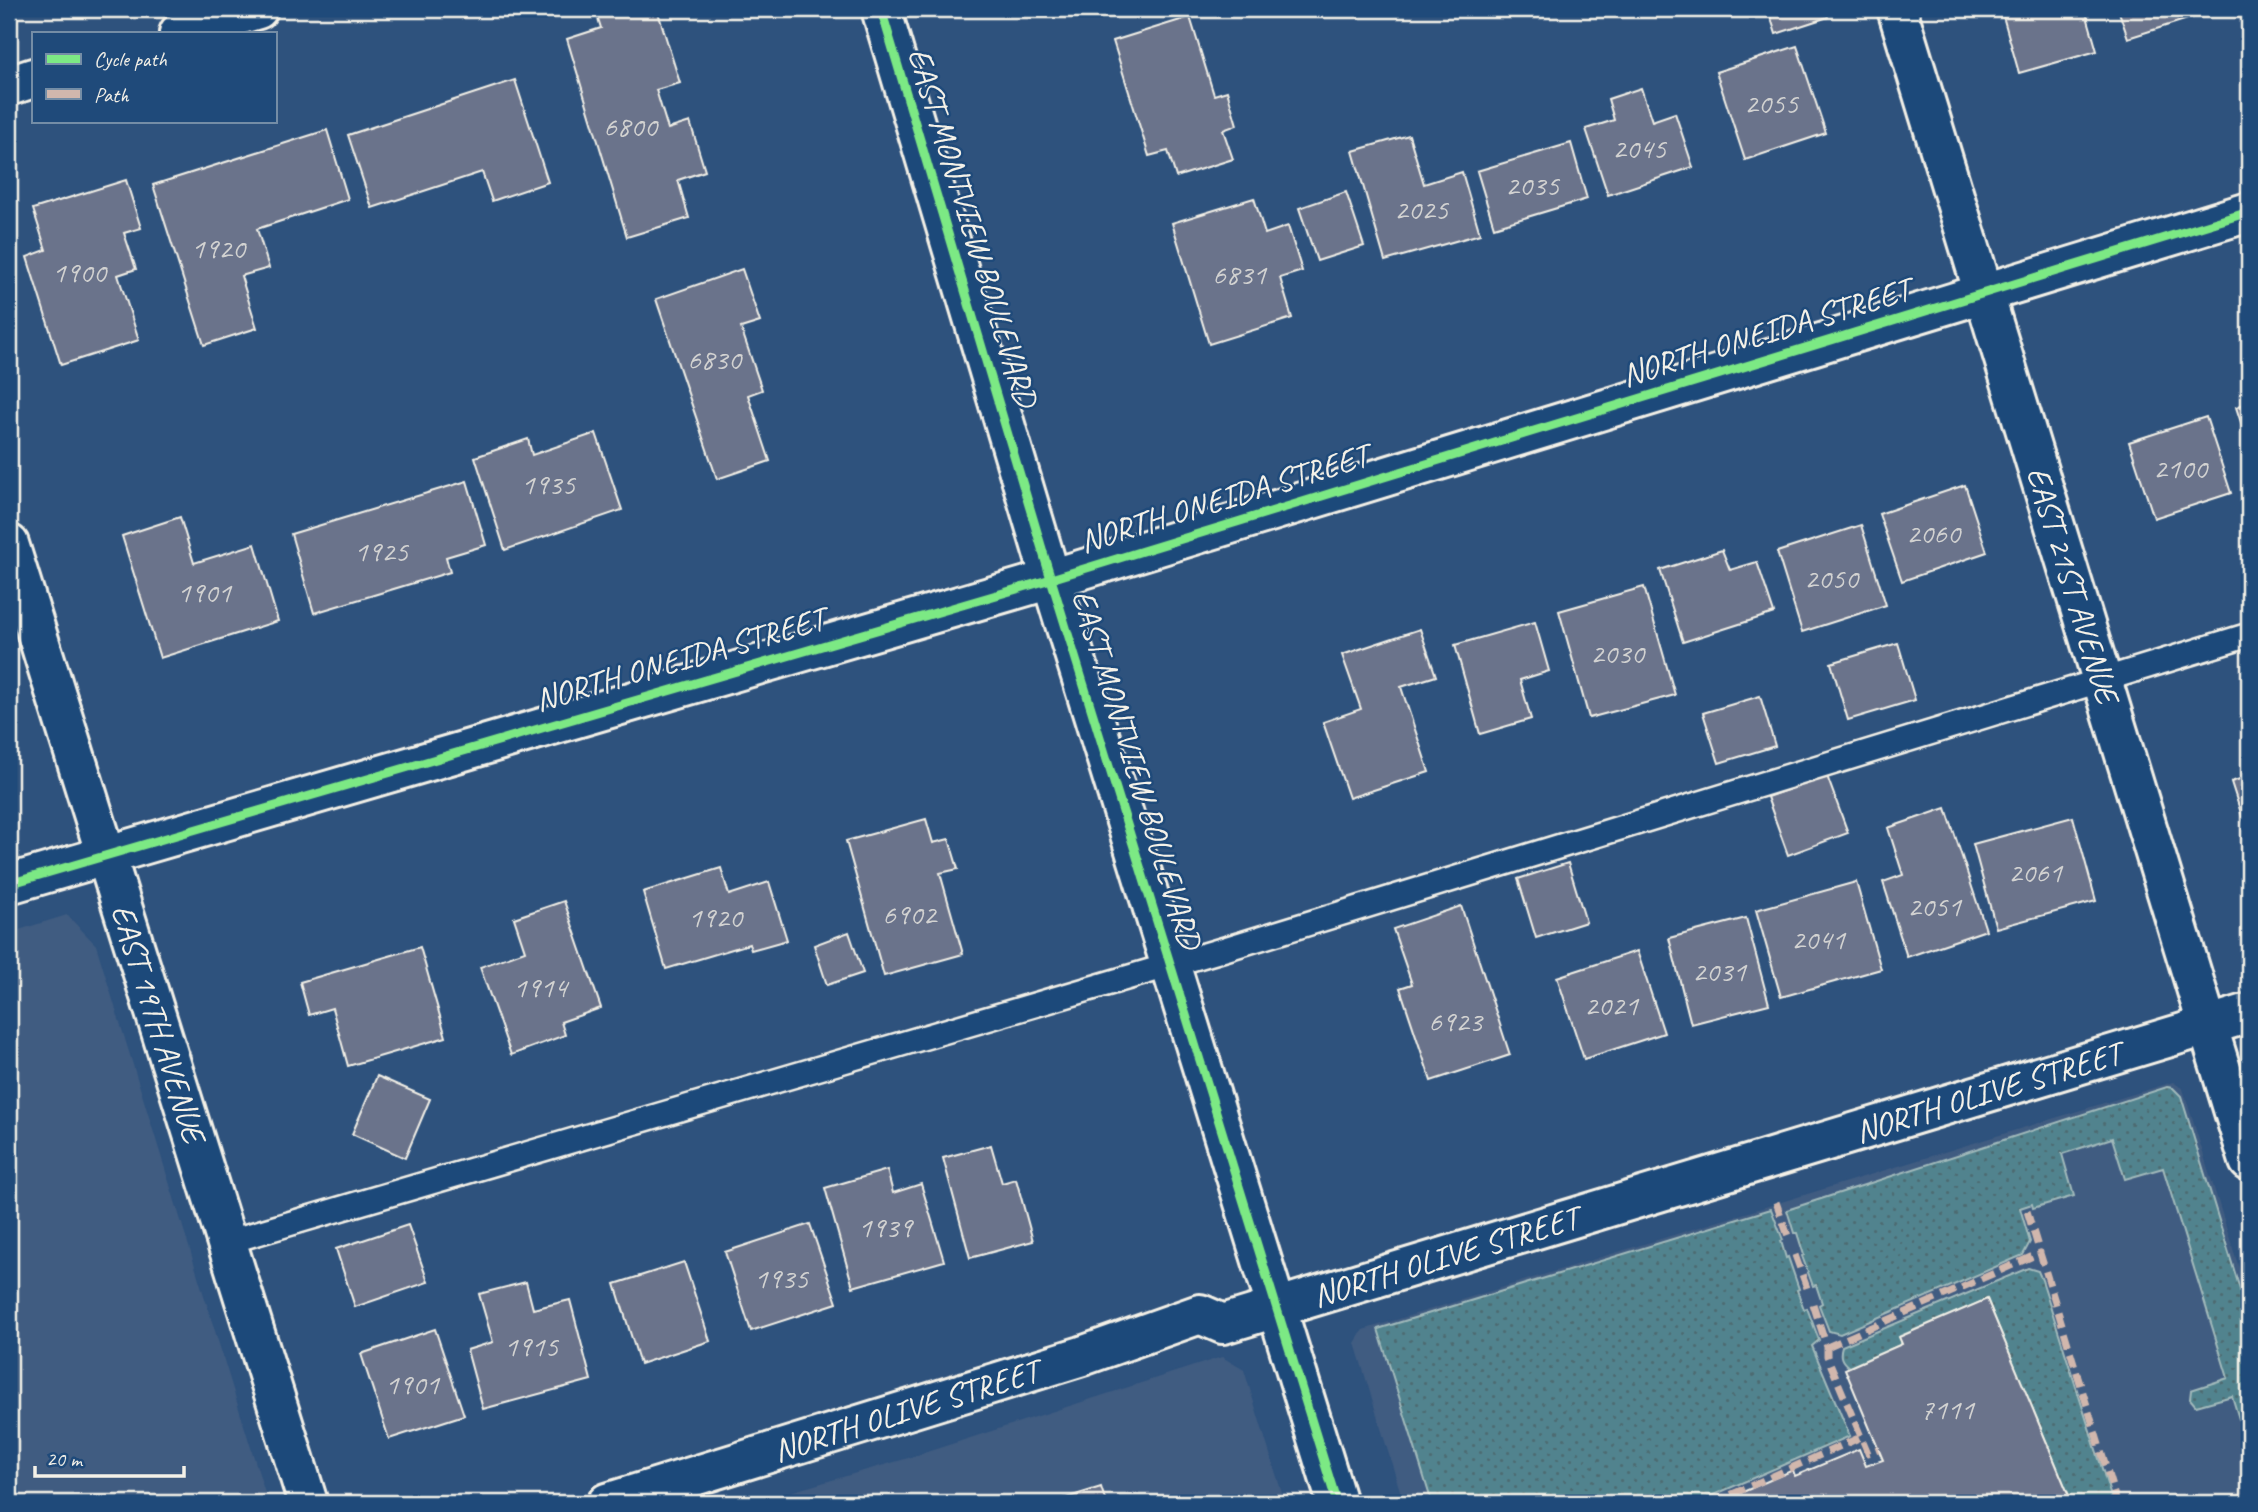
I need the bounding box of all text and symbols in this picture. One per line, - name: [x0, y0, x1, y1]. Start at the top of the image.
- legend: [32, 32, 276, 122]
- street label: EAST MONTVIEW BOULEVARD: [898, 43, 1048, 414]
- text: Cycle path: [94, 46, 167, 72]
- text: Path: [94, 82, 130, 108]
- house number: 2055: [1744, 84, 1800, 122]
- house number: 6800: [603, 107, 659, 145]
- house number: 2045: [1612, 129, 1668, 167]
- house number: 2035: [1505, 166, 1561, 204]
- house number: 2025: [1394, 190, 1450, 228]
- house number: 1920: [191, 229, 247, 267]
- house number: 1900: [52, 253, 108, 291]
- house number: 6831: [1212, 255, 1268, 293]
- street label: NORTH ONEIDA STREET: [1616, 266, 1922, 396]
- house number: 6830: [687, 340, 743, 378]
- street label: NORTH ONEIDA STREET: [1074, 432, 1380, 562]
- house number: 2100: [2153, 449, 2210, 487]
- street label: EAST 21ST AVENUE: [2017, 462, 2130, 712]
- house number: 1935: [521, 465, 576, 503]
- house number: 2060: [1906, 514, 1963, 552]
- house number: 1925: [354, 532, 409, 570]
- house number: 2050: [1804, 559, 1861, 597]
- house number: 1901: [177, 573, 232, 611]
- street label: EAST MONTVIEW BOULEVARD: [1062, 585, 1212, 956]
- street label: NORTH ONEIDA STREET: [530, 596, 837, 721]
- house number: 2030: [1590, 634, 1647, 672]
- house number: 2061: [2008, 853, 2064, 891]
- house number: 2051: [1907, 887, 1963, 925]
- house number: 6902: [882, 895, 938, 933]
- house number: 1920: [688, 898, 744, 936]
- street label: EAST 19TH AVENUE: [102, 899, 217, 1152]
- house number: 2041: [1791, 920, 1847, 958]
- house number: 2031: [1692, 952, 1748, 990]
- house number: 1914: [513, 968, 569, 1006]
- house number: 2021: [1584, 986, 1640, 1024]
- house number: 6923: [1428, 1002, 1485, 1040]
- street label: NORTH OLIVE STREET: [1850, 1030, 2133, 1152]
- street label: NORTH OLIVE STREET: [1307, 1194, 1590, 1317]
- house number: 1939: [858, 1208, 914, 1246]
- house number: 1935: [754, 1259, 809, 1297]
- house number: 1915: [504, 1327, 559, 1365]
- street label: NORTH OLIVE STREET: [768, 1348, 1051, 1471]
- house number: 1901: [385, 1365, 440, 1403]
- house number: 7111: [1920, 1390, 1976, 1428]
- scale bar: [35, 1435, 184, 1479]
- text: 20 m: [46, 1446, 84, 1472]

